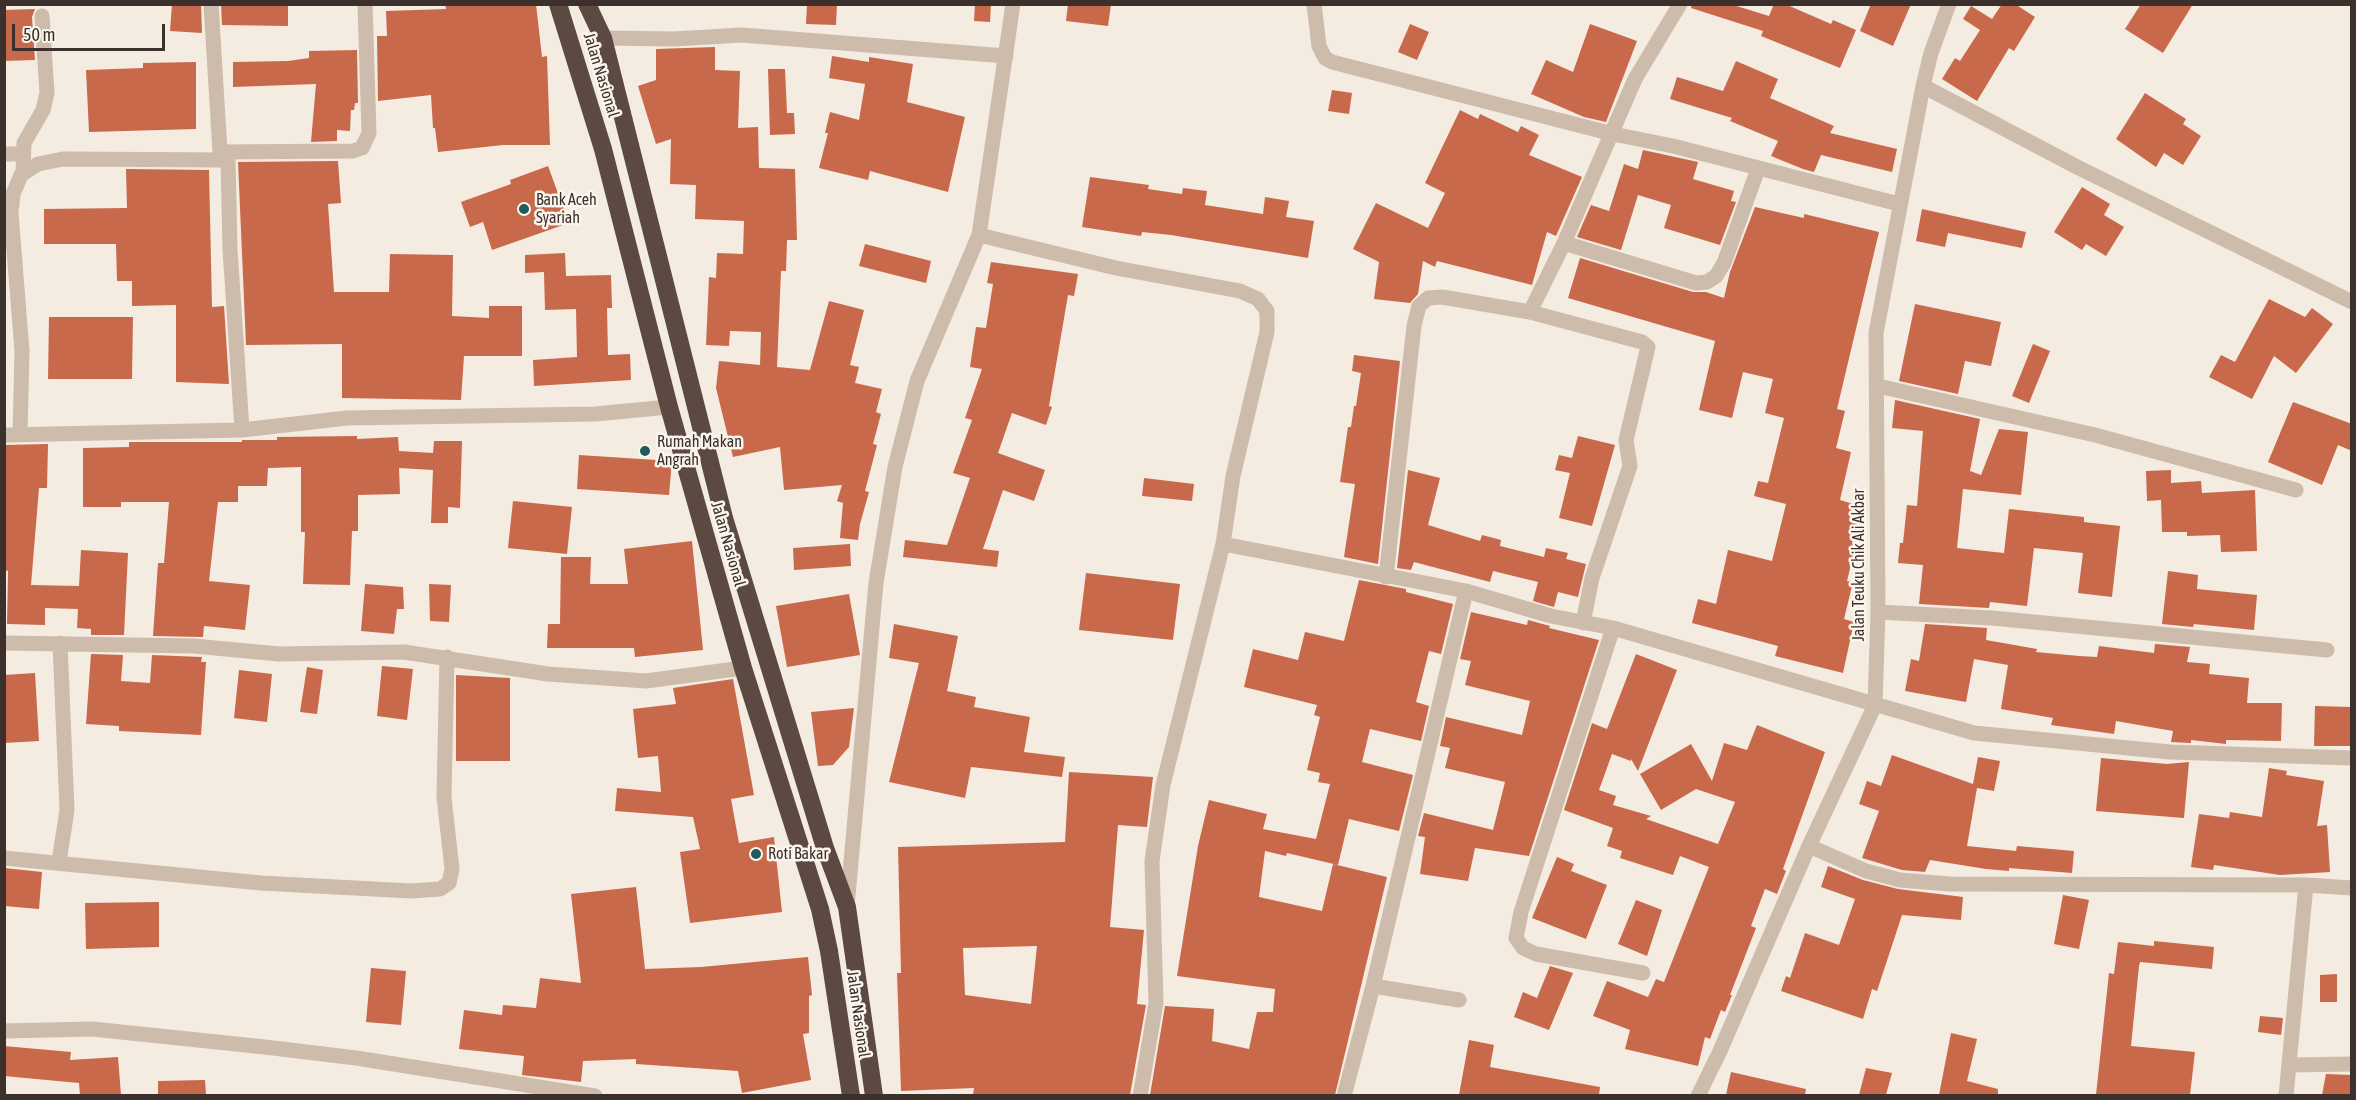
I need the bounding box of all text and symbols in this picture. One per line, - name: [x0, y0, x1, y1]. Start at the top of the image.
- scale bar: [15, 12, 168, 50]
- text: 50 m: [23, 24, 55, 45]
- street label: Jalan Nasional: [579, 30, 623, 120]
- place label: Bank Aceh Syariah: [536, 190, 597, 228]
- marker: Bank Aceh Syariah: [517, 202, 531, 216]
- place label: Rumah Makan Angrah: [657, 432, 742, 470]
- marker: Rumah Makan Angrah: [638, 444, 652, 458]
- street label: Jalan Teuku Chik Ali Akbar: [1849, 489, 1869, 641]
- street label: Jalan Nasional: [707, 499, 749, 589]
- place label: Roti Bakar: [768, 844, 828, 864]
- marker: Roti Bakar: [749, 847, 763, 861]
- street label: Jalan Nasional: [842, 969, 874, 1059]

